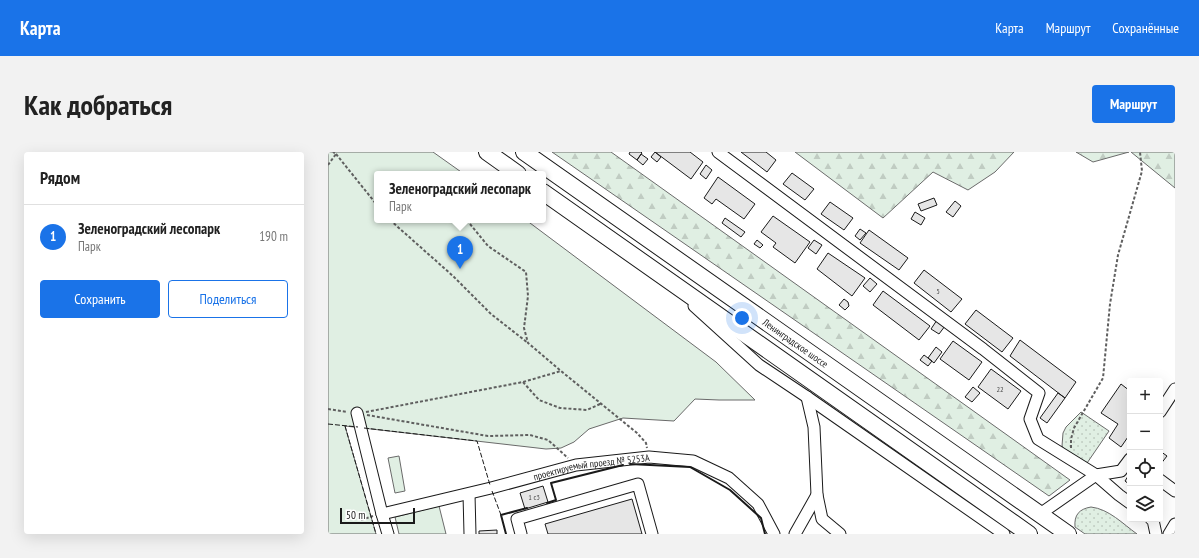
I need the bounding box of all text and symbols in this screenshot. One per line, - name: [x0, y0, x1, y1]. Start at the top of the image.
- text: Карта: [20, 16, 61, 40]
- text: Карта: [995, 19, 1024, 37]
- text: Маршрут: [1046, 19, 1090, 37]
- text: Сохранённые: [1112, 19, 1179, 37]
- button: Маршрут: [1092, 85, 1175, 123]
- text: Как добраться: [24, 86, 172, 123]
- text: Рядом: [40, 167, 80, 189]
- popup: [374, 171, 546, 223]
- text: Зеленоградский лесопарк: [389, 179, 531, 198]
- text: Парк: [389, 198, 412, 215]
- text: Зеленоградский лесопарк: [78, 219, 220, 238]
- text: 1: [50, 228, 56, 245]
- text: 190 m: [259, 228, 288, 245]
- pin: 1: [447, 236, 473, 269]
- text: Парк: [78, 238, 101, 255]
- button: Сохранить: [40, 280, 160, 318]
- button: Поделиться: [168, 280, 288, 318]
- house number: 5: [936, 286, 940, 296]
- your location: [732, 308, 752, 328]
- street label: Ленинградское шоссе: [759, 315, 831, 371]
- map controls: [1127, 378, 1163, 522]
- button: +: [1127, 378, 1163, 414]
- house number: 22: [996, 384, 1004, 394]
- button: −: [1127, 414, 1163, 450]
- button: locate: [1127, 450, 1163, 486]
- street label: проектируемый проезд № 5253А: [532, 451, 651, 483]
- button: layers: [1127, 486, 1163, 522]
- house number: 1 с3: [528, 492, 540, 502]
- scale bar: [340, 506, 415, 525]
- text: 50 m: [346, 508, 365, 522]

